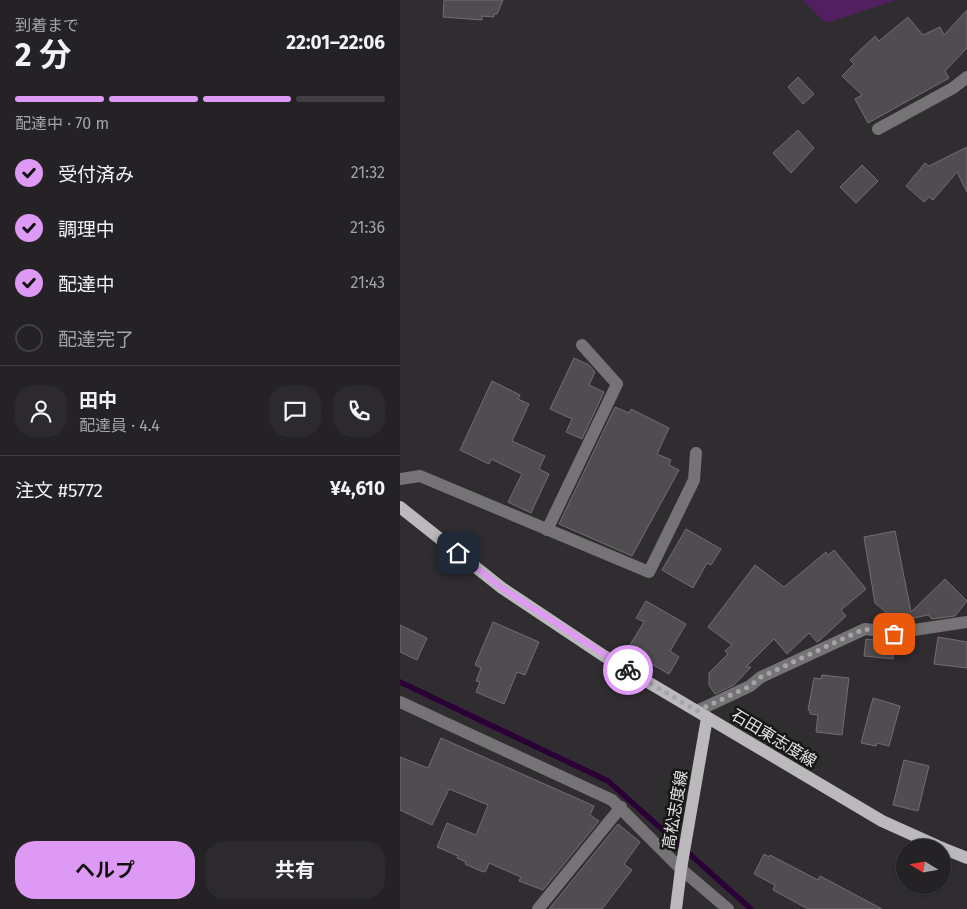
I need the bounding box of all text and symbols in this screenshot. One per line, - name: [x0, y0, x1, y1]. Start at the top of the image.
- text: 到着まで: [15, 16, 79, 35]
- text: 22:01–22:06: [286, 31, 385, 54]
- text: 2 分: [15, 36, 71, 74]
- text: 配達中 · 70 m: [15, 114, 109, 133]
- icon: check: [15, 159, 43, 187]
- text: 受付済み: [58, 163, 134, 186]
- text: 21:32: [351, 163, 385, 182]
- icon: check: [15, 214, 43, 242]
- text: 調理中: [58, 218, 115, 241]
- text: 21:36: [350, 218, 385, 237]
- icon: check: [15, 269, 43, 297]
- text: 配達中: [58, 273, 115, 296]
- text: 21:43: [351, 273, 385, 292]
- text: 配達完了: [58, 328, 134, 351]
- button: person: [15, 385, 67, 437]
- button: chat: [269, 385, 321, 437]
- button: phone: [333, 385, 385, 437]
- text: 田中: [79, 389, 117, 412]
- text: 配達員 · 4.4: [79, 416, 160, 435]
- text: ¥4,610: [330, 477, 385, 500]
- text: 注文 #5772: [15, 479, 103, 502]
- pin: [437, 532, 479, 574]
- icon: home: [444, 539, 472, 567]
- pin: [873, 613, 915, 655]
- icon: bag: [880, 620, 908, 648]
- courier: [603, 645, 653, 695]
- icon: bike: [614, 656, 642, 684]
- street label: 石田東志度線: [728, 705, 820, 771]
- street label: 高松志度線: [659, 769, 691, 851]
- north arrow: [896, 839, 951, 894]
- map controls: [896, 839, 951, 894]
- button: ヘルプ: [15, 841, 195, 899]
- button: 共有: [205, 841, 385, 899]

